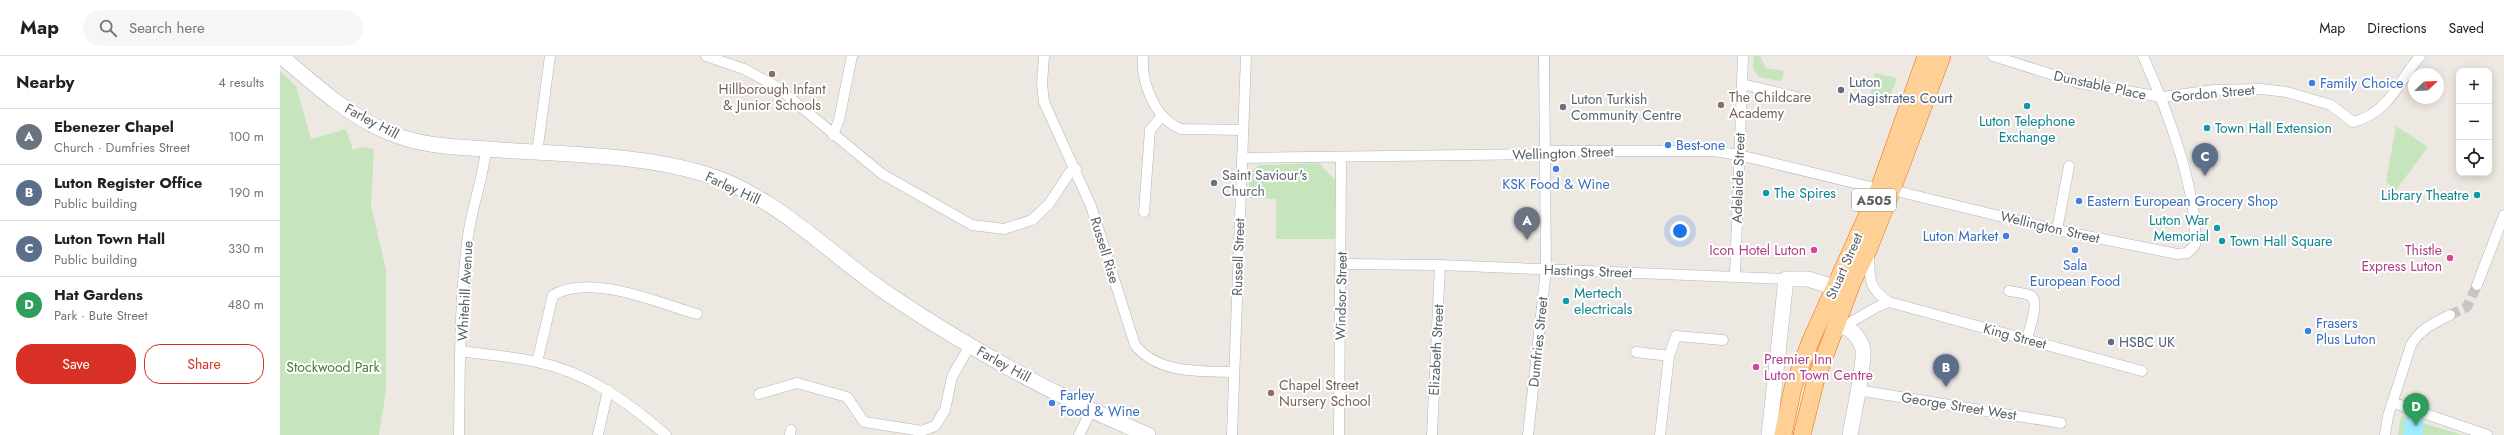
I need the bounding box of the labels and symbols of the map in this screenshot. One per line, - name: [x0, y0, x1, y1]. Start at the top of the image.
- street label: Dunstable Place: [2052, 65, 2148, 105]
- north arrow: [2408, 68, 2444, 104]
- marker: Hillborough Infant & Junior Schools: [767, 69, 777, 79]
- place label: Luton Magistrates Court: [1849, 72, 1953, 108]
- place label: Family Choice: [2320, 73, 2404, 93]
- marker: Family Choice: [2307, 78, 2317, 88]
- place label: Hillborough Infant & Junior Schools: [718, 79, 826, 115]
- street label: Gordon Street: [2170, 79, 2256, 107]
- marker: Luton Magistrates Court: [1836, 85, 1846, 95]
- place label: The Childcare Academy: [1729, 87, 1811, 123]
- place label: Luton Turkish Community Centre: [1571, 89, 1681, 125]
- street label: Farley Hill: [341, 98, 403, 144]
- marker: The Childcare Academy: [1716, 100, 1726, 110]
- marker: Luton Telephone Exchange: [2022, 101, 2032, 111]
- marker: Luton Turkish Community Centre: [1558, 102, 1568, 112]
- place label: Luton Telephone Exchange: [1979, 111, 2075, 147]
- place label: Town Hall Extension: [2215, 118, 2332, 138]
- marker: Town Hall Extension: [2202, 123, 2212, 133]
- street label: Adelaide Street: [1726, 132, 1750, 224]
- place label: Best-one: [1676, 135, 1725, 155]
- marker: Best-one: [1663, 140, 1673, 150]
- street label: Wellington Street: [1512, 141, 1615, 165]
- pin: C: [2192, 143, 2218, 176]
- marker: KSK Food & Wine: [1551, 164, 1561, 174]
- place label: Saint Saviour's Church: [1222, 165, 1307, 201]
- street label: Farley Hill: [702, 167, 764, 209]
- place label: KSK Food & Wine: [1502, 174, 1610, 194]
- marker: Saint Saviour's Church: [1209, 178, 1219, 188]
- place label: The Spires: [1774, 183, 1836, 203]
- place label: Library Theatre: [2381, 185, 2469, 205]
- marker: The Spires: [1761, 188, 1771, 198]
- road number: A505: [1852, 189, 1896, 211]
- marker: Library Theatre: [2472, 190, 2482, 200]
- place label: Eastern European Grocery Shop: [2087, 191, 2278, 211]
- marker: Eastern European Grocery Shop: [2074, 196, 2084, 206]
- street label: Wellington Street: [1998, 206, 2102, 248]
- pin: A: [1514, 207, 1540, 240]
- place label: Luton War Memorial: [2149, 210, 2209, 246]
- street label: Russell Rise: [1085, 214, 1125, 286]
- street label: Russell Street: [1227, 217, 1249, 296]
- your location: [1670, 221, 1690, 241]
- marker: Luton War Memorial: [2212, 223, 2222, 233]
- place label: Luton Market: [1923, 226, 1999, 246]
- street label: Stuart Street: [1820, 229, 1868, 302]
- marker: Luton Market: [2001, 231, 2011, 241]
- place label: Town Hall Square: [2230, 231, 2333, 251]
- marker: Town Hall Square: [2217, 236, 2227, 246]
- street label: Whitehill Avenue: [452, 240, 478, 342]
- place label: Icon Hotel Luton: [1709, 240, 1806, 260]
- place label: Thistle Express Luton: [2361, 240, 2442, 276]
- marker: Icon Hotel Luton: [1809, 245, 1819, 255]
- marker: Sala European Food: [2070, 245, 2080, 255]
- street label: Windsor Street: [1330, 251, 1352, 340]
- marker: Thistle Express Luton: [2445, 253, 2455, 263]
- place label: Sala European Food: [2030, 255, 2120, 291]
- street label: Hastings Street: [1544, 259, 1633, 283]
- place label: Mertech electricals: [1574, 283, 1633, 319]
- street label: Dumfries Street: [1523, 295, 1553, 388]
- marker: Mertech electricals: [1561, 296, 1571, 306]
- street label: Elizabeth Street: [1424, 303, 1448, 396]
- place label: Frasers Plus Luton: [2316, 313, 2376, 349]
- street label: King Street: [1981, 318, 2049, 354]
- marker: Frasers Plus Luton: [2303, 326, 2313, 336]
- place label: HSBC UK: [2119, 332, 2175, 352]
- marker: HSBC UK: [2106, 337, 2116, 347]
- street label: Farley Hill: [973, 341, 1035, 387]
- place label: Premier Inn Luton Town Centre: [1764, 349, 1873, 385]
- pin: B: [1933, 354, 1959, 387]
- park label: Stockwood Park: [286, 357, 381, 377]
- marker: Premier Inn Luton Town Centre: [1751, 362, 1761, 372]
- place label: Chapel Street Nursery School: [1279, 375, 1371, 411]
- place label: Farley Food & Wine: [1060, 385, 1140, 421]
- street label: George Street West: [1900, 387, 2019, 425]
- marker: Chapel Street Nursery School: [1266, 388, 1276, 398]
- pin: D: [2403, 393, 2429, 426]
- marker: Farley Food & Wine: [1047, 398, 1057, 408]

